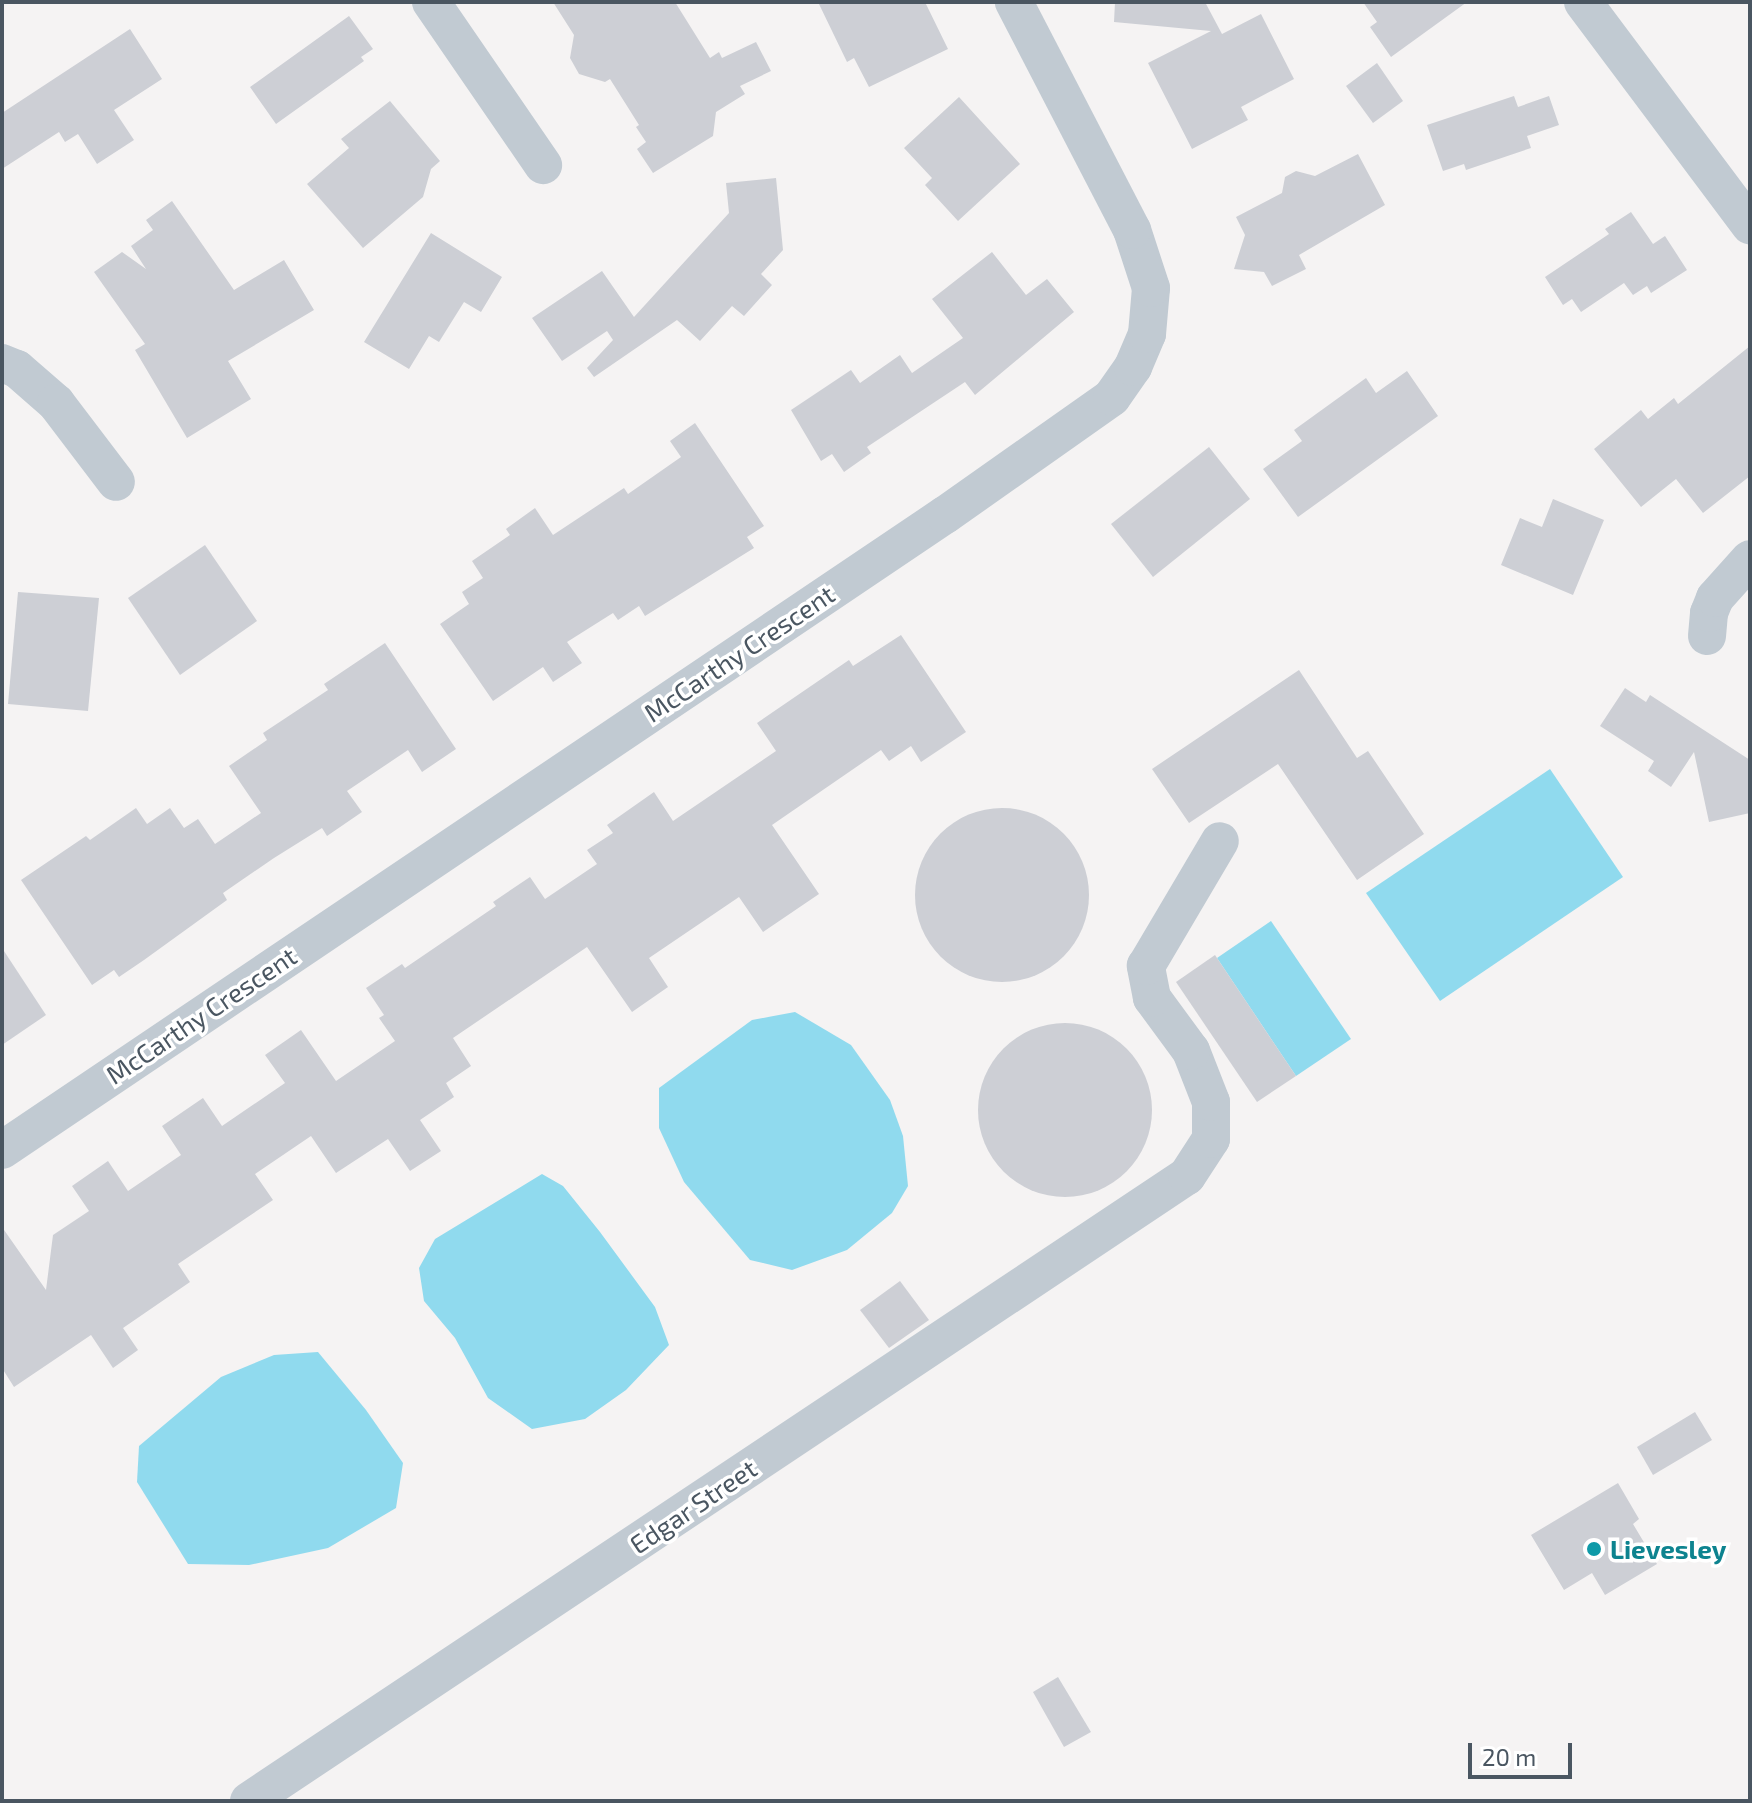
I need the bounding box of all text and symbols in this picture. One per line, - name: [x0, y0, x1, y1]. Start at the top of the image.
- street label: McCarthy Crescent: [638, 578, 840, 728]
- street label: McCarthy Crescent: [100, 940, 302, 1090]
- street label: Edgar Street: [624, 1452, 762, 1560]
- place label: Lievesley: [1610, 1533, 1726, 1565]
- marker: Lievesley: [1585, 1540, 1603, 1558]
- scale bar: [1472, 1727, 1576, 1777]
- text: 20 m: [1482, 1742, 1536, 1771]

